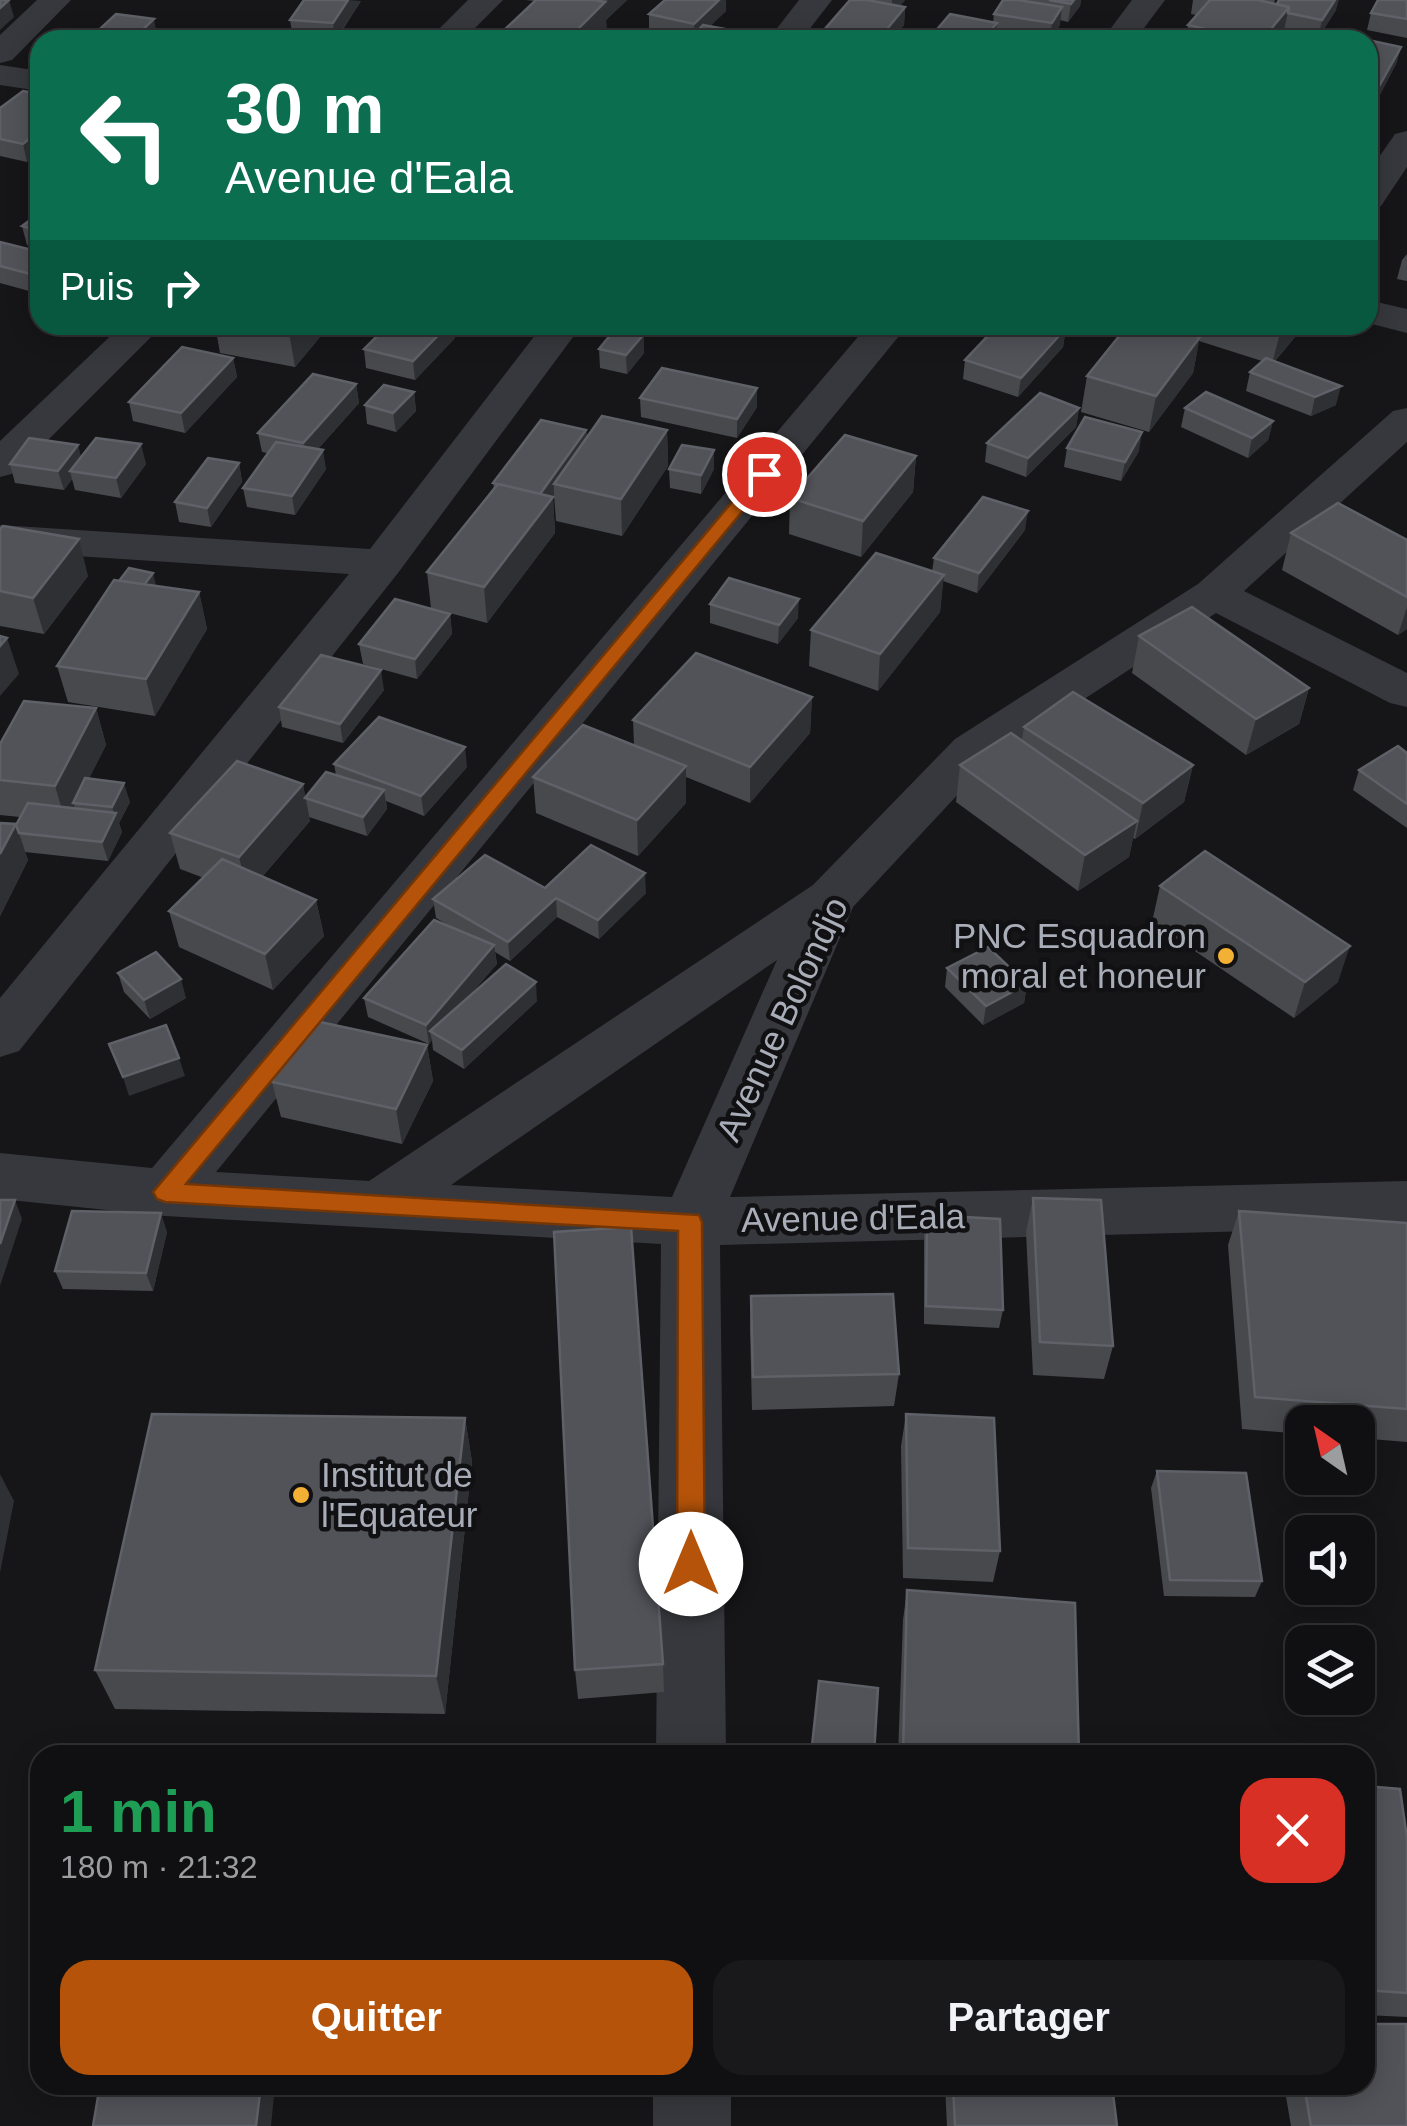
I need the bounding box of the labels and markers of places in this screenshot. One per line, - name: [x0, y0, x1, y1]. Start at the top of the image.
- pin: [722, 432, 807, 517]
- place label: PNC Esquadron moral et honeur: [953, 916, 1206, 995]
- marker: PNC Esquadron moral et honeur: [1215, 945, 1237, 967]
- place label: Institut de l'Equateur: [321, 1455, 478, 1534]
- marker: Institut de l'Equateur: [290, 1484, 312, 1506]

